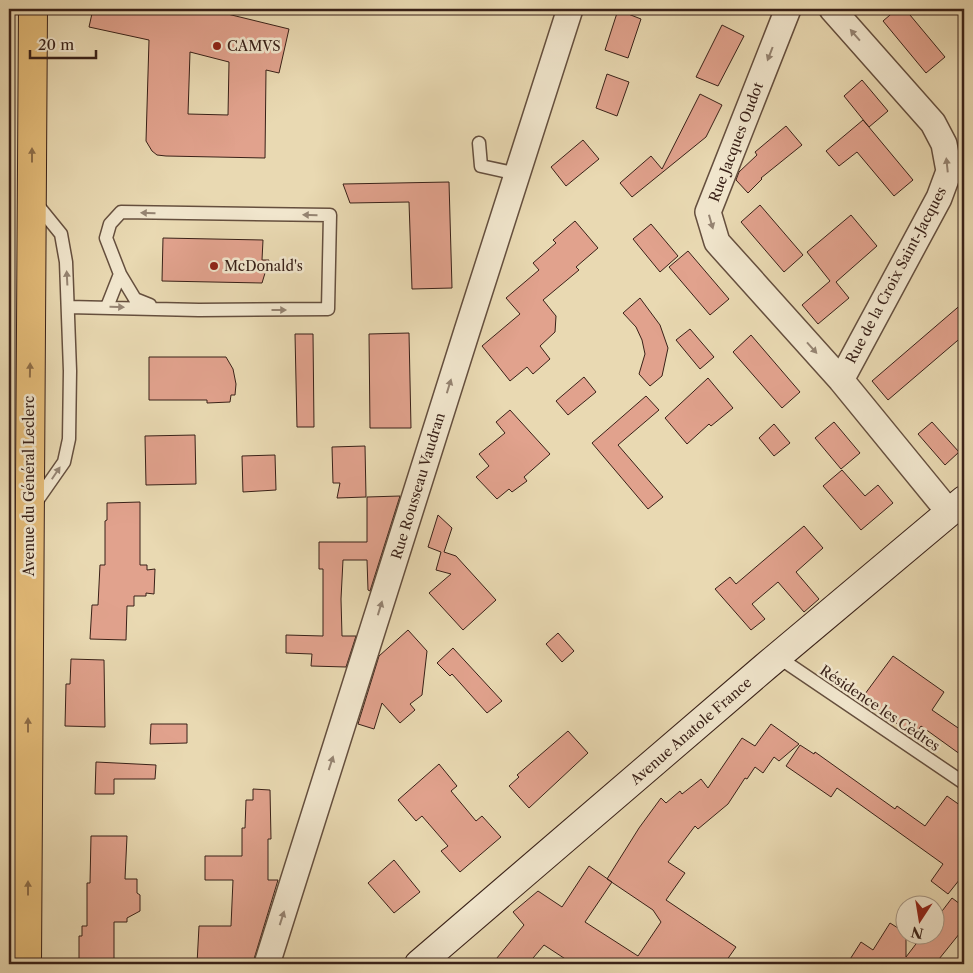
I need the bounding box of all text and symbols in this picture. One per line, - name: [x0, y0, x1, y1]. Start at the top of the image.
- scale bar: [30, 28, 96, 60]
- one-way arrow: [850, 29, 861, 42]
- text: 20 m: [38, 35, 74, 54]
- place label: CAMVS: [227, 37, 281, 55]
- marker: CAMVS: [211, 40, 223, 52]
- one-way arrow: [766, 47, 774, 62]
- street label: Rue Jacques Oudot: [705, 79, 767, 205]
- one-way arrow: [28, 147, 36, 163]
- one-way arrow: [943, 157, 951, 173]
- street label: Rue de la Croix Saint-Jacques: [842, 184, 950, 366]
- one-way arrow: [139, 208, 155, 216]
- one-way arrow: [302, 210, 318, 218]
- one-way arrow: [708, 215, 716, 230]
- place label: McDonald's: [224, 257, 303, 275]
- marker: McDonald's: [208, 260, 220, 272]
- one-way arrow: [62, 270, 70, 286]
- one-way arrow: [109, 304, 125, 312]
- one-way arrow: [272, 306, 288, 314]
- one-way arrow: [806, 341, 817, 354]
- one-way arrow: [26, 362, 34, 378]
- one-way arrow: [446, 378, 454, 393]
- street label: Avenue du Général Leclerc: [20, 396, 38, 577]
- street label: Rue Rousseau Vaudran: [387, 410, 449, 561]
- one-way arrow: [51, 466, 61, 480]
- one-way arrow: [376, 600, 384, 615]
- street label: Résidence les Cèdres: [816, 661, 944, 755]
- street label: Avenue Anatole France: [626, 673, 755, 789]
- one-way arrow: [24, 717, 32, 733]
- one-way arrow: [328, 755, 335, 770]
- one-way arrow: [24, 880, 32, 896]
- north arrow: [896, 896, 946, 946]
- one-way arrow: [279, 910, 286, 925]
- text: N: [909, 923, 925, 943]

